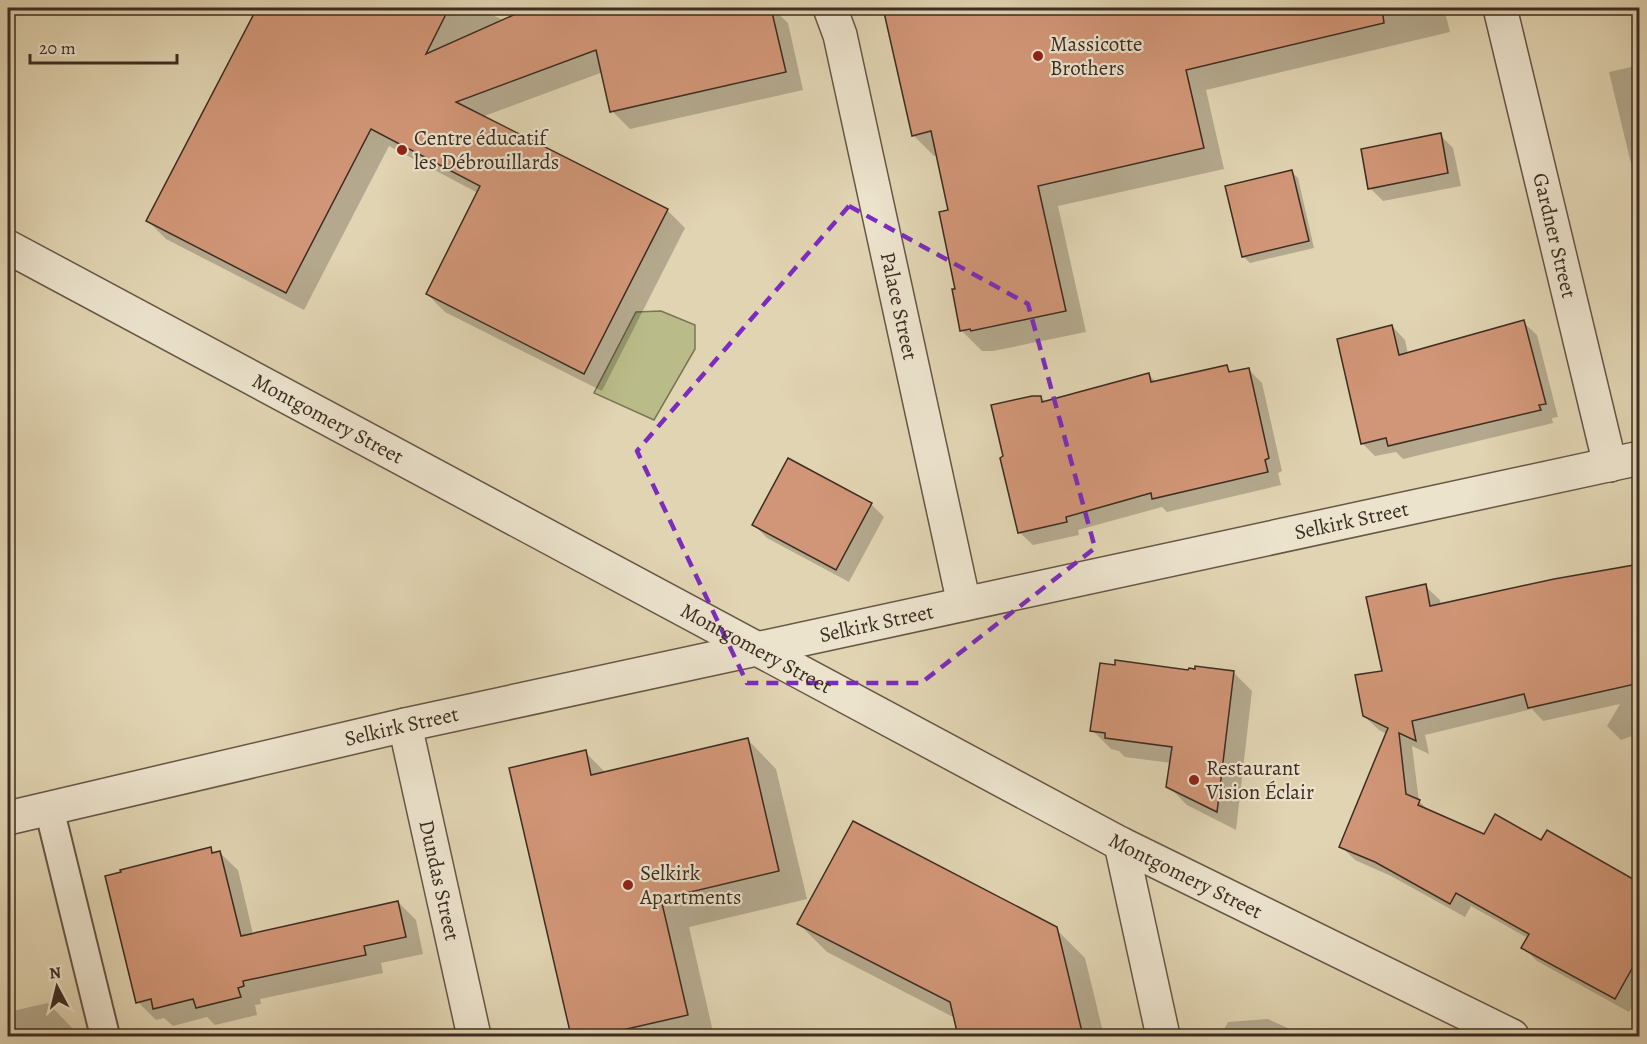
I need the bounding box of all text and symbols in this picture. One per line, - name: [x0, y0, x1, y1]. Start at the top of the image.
- scale bar: [30, 27, 177, 65]
- place label: Massicotte Brothers: [1050, 30, 1142, 82]
- text: 20 m: [39, 36, 76, 60]
- marker: Massicotte Brothers: [1031, 49, 1045, 63]
- place label: Centre éducatif les Débrouillards: [414, 124, 559, 176]
- marker: Centre éducatif les Débrouillards: [395, 143, 409, 157]
- street label: Gardner Street: [1526, 170, 1583, 301]
- street label: Palace Street: [874, 249, 924, 363]
- street label: Montgomery Street: [247, 367, 409, 471]
- street label: Selkirk Street: [1292, 494, 1411, 546]
- street label: Montgomery Street: [676, 596, 837, 700]
- street label: Selkirk Street: [817, 597, 936, 649]
- street label: Selkirk Street: [342, 700, 461, 753]
- place label: Restaurant Vision Éclair: [1205, 754, 1314, 806]
- marker: Restaurant Vision Éclair: [1187, 773, 1201, 787]
- street label: Dundas Street: [412, 817, 466, 943]
- street label: Montgomery Street: [1104, 826, 1267, 925]
- place label: Selkirk Apartments: [639, 859, 741, 911]
- marker: Selkirk Apartments: [621, 878, 635, 892]
- north arrow: [27, 957, 87, 1017]
- text: N: [48, 961, 63, 985]

